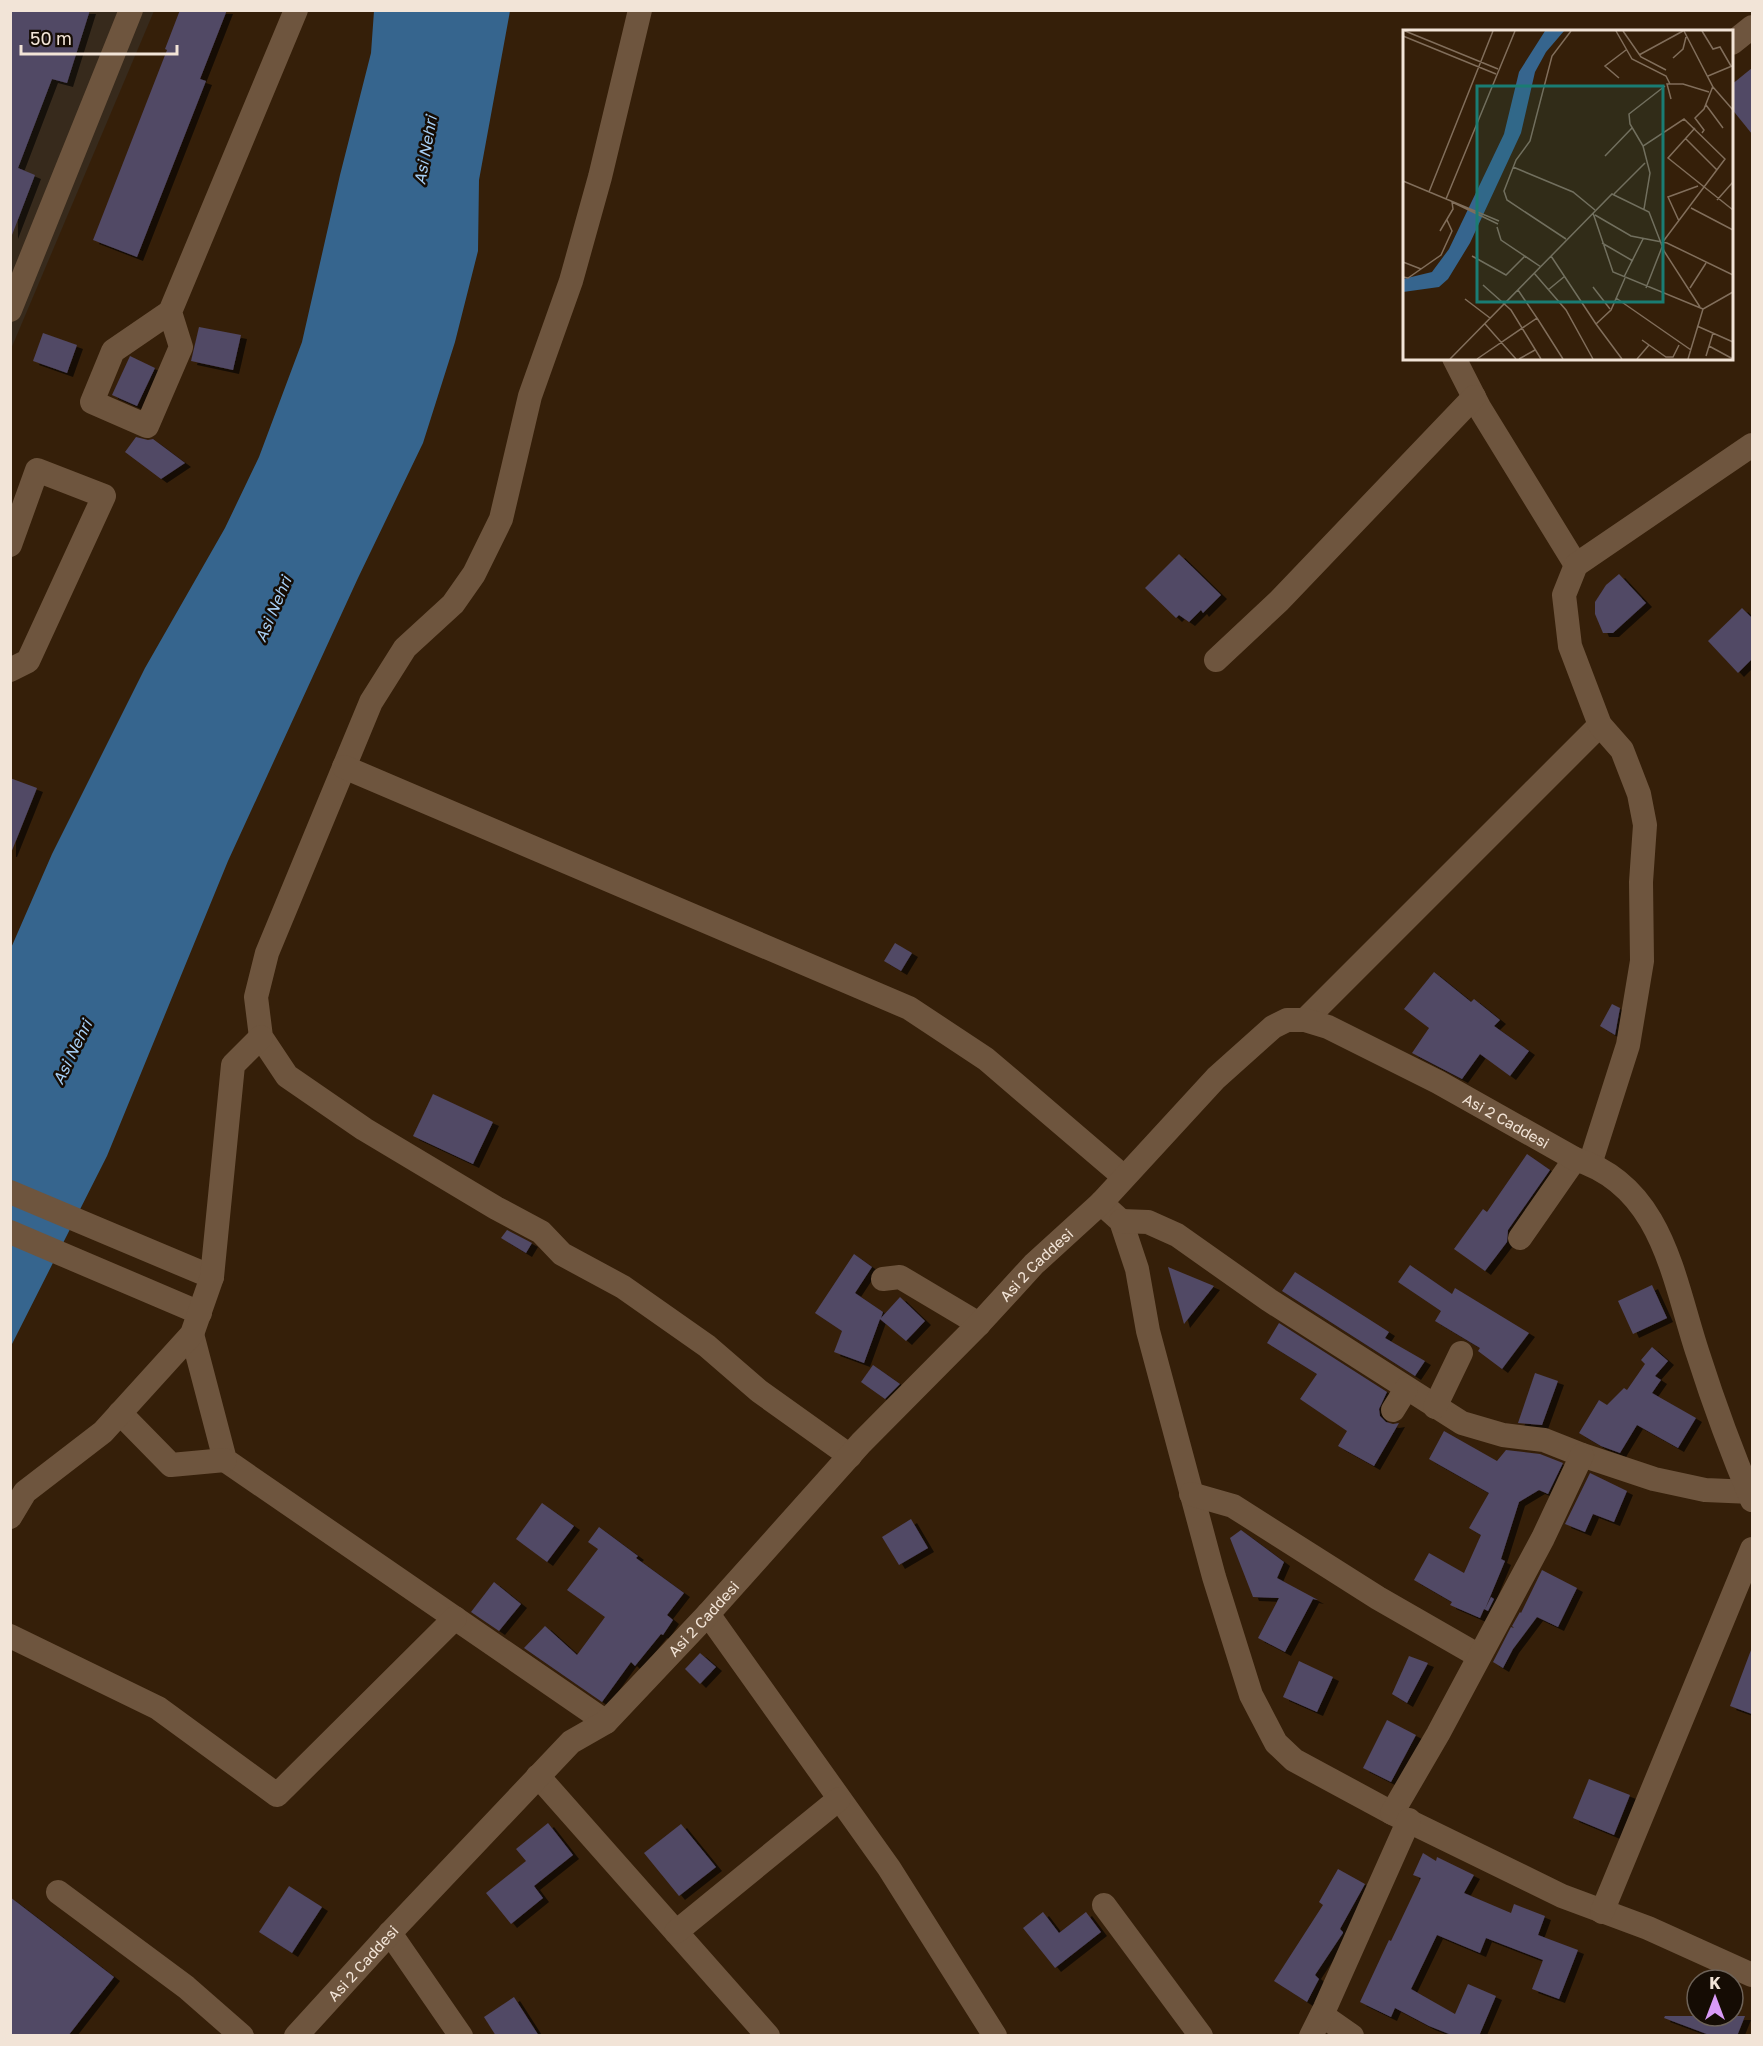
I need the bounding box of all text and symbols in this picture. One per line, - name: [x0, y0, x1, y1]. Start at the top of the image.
- scale bar: [21, 18, 177, 56]
- text: 50 m: [30, 27, 72, 49]
- inset map: [1403, 30, 1733, 360]
- water label: Asi Nehri: [409, 112, 441, 186]
- water label: Asi Nehri: [250, 572, 296, 645]
- water label: Asi Nehri: [48, 1015, 97, 1087]
- street label: Asi 2 Caddesi: [1460, 1089, 1553, 1152]
- street label: Asi 2 Caddesi: [996, 1224, 1076, 1305]
- street label: Asi 2 Caddesi: [664, 1577, 742, 1660]
- street label: Asi 2 Caddesi: [324, 1921, 402, 2004]
- north arrow: [1685, 1968, 1745, 2028]
- text: K: [1709, 1973, 1721, 1993]

